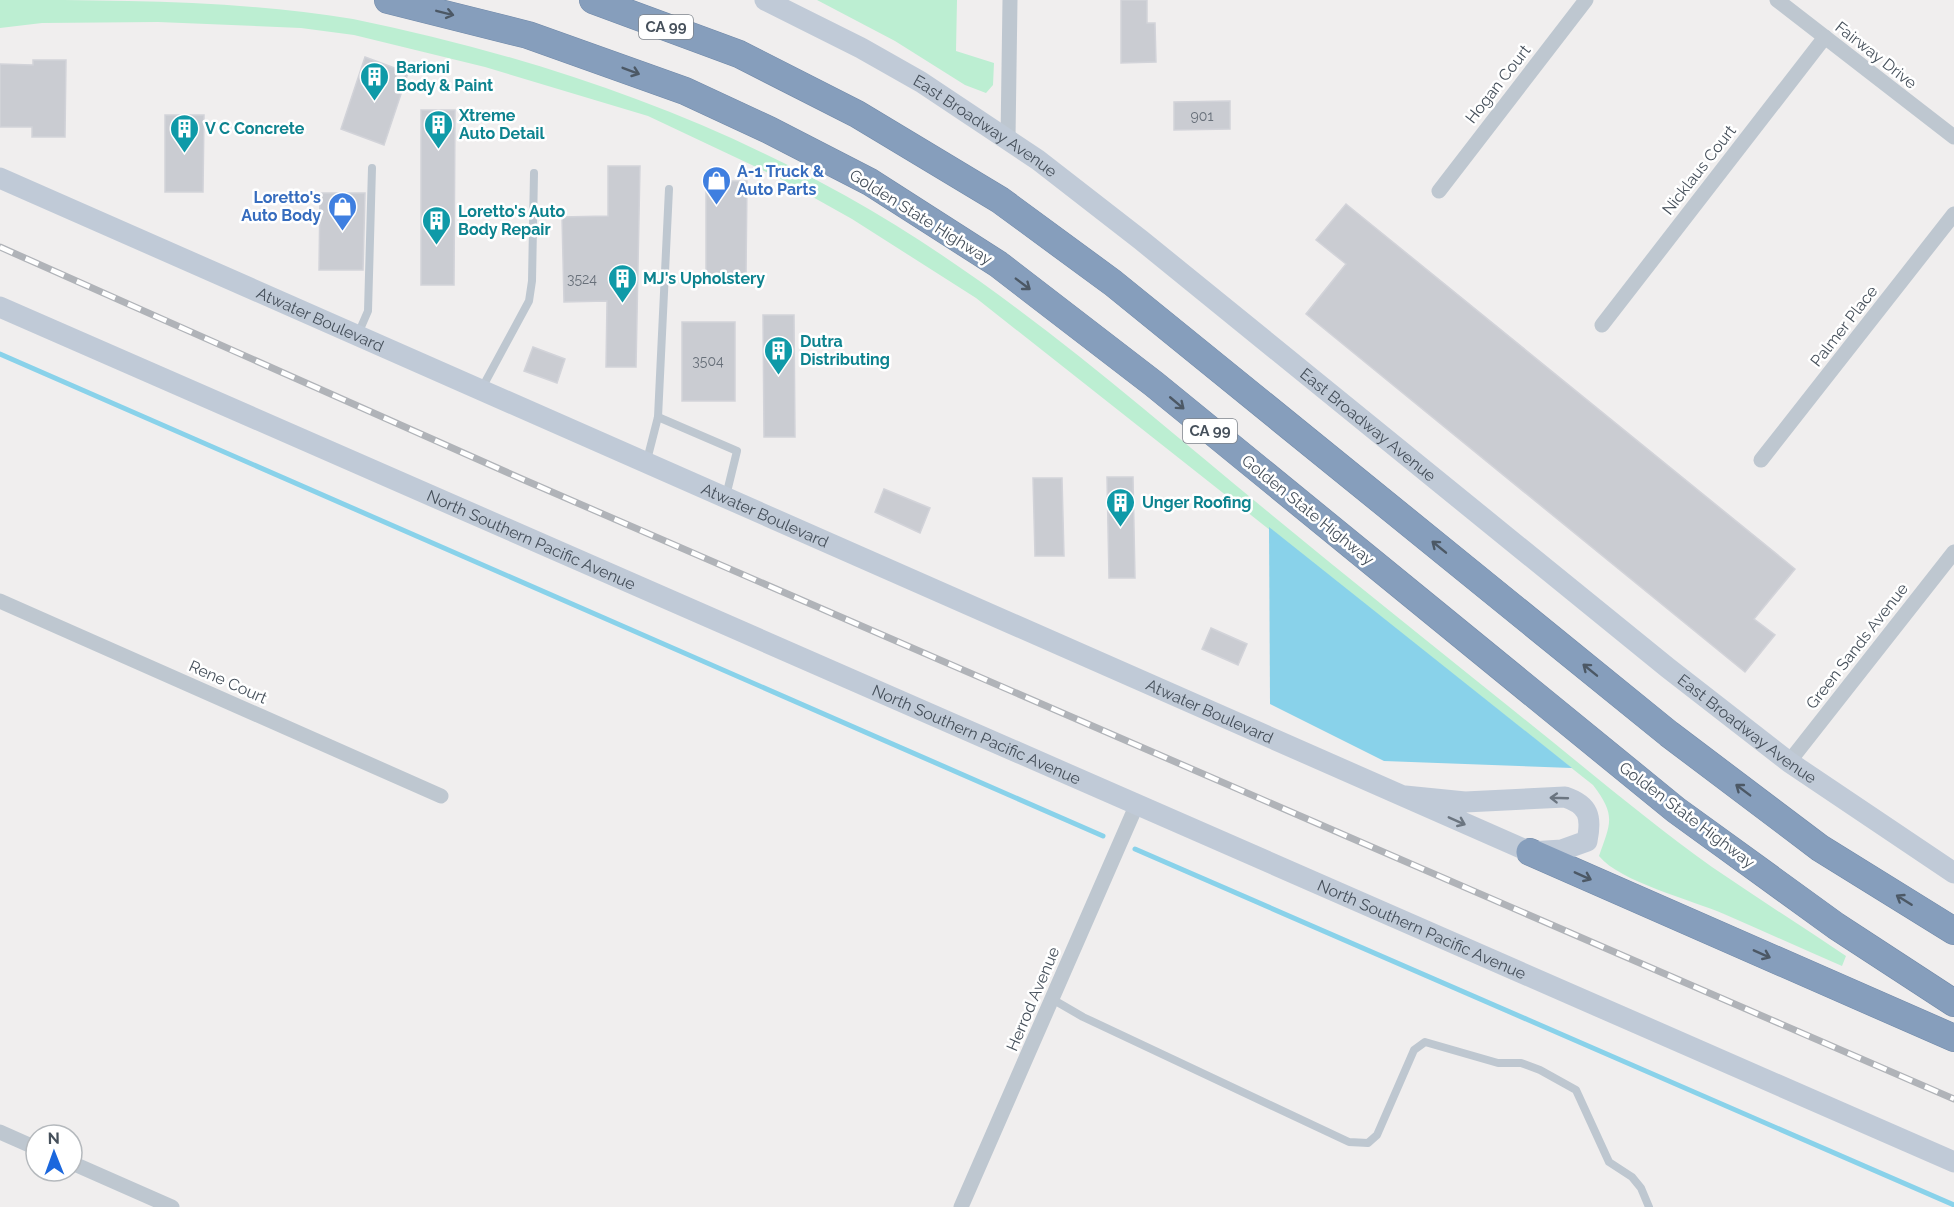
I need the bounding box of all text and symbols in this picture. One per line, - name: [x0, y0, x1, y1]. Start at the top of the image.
- one-way arrow: [435, 8, 454, 20]
- road number: CA 99: [639, 15, 693, 39]
- street label: Fairway Drive: [1832, 17, 1920, 93]
- street label: Hogan Court: [1462, 41, 1535, 127]
- place label: Barioni Body & Paint: [396, 58, 493, 95]
- building icon: Barioni Body & Paint: [359, 60, 391, 102]
- one-way arrow: [622, 66, 640, 77]
- street label: East Broadway Avenue: [910, 70, 1061, 181]
- place label: Xtreme Auto Detail: [458, 106, 545, 143]
- building icon: Xtreme Auto Detail: [422, 108, 454, 150]
- house number: 901: [1191, 108, 1213, 124]
- building icon: V C Concrete: [168, 112, 200, 154]
- place label: V C Concrete: [205, 119, 305, 138]
- street label: Nicklaus Court: [1658, 121, 1740, 219]
- place label: A-1 Truck & Auto Parts: [737, 162, 825, 199]
- shop icon: A-1 Truck & Auto Parts: [700, 164, 732, 206]
- street label: Golden State Highway: [846, 165, 996, 269]
- place label: Loretto's Auto Body: [241, 188, 321, 225]
- shop icon: Loretto's Auto Body: [326, 190, 358, 232]
- place label: Loretto's Auto Body Repair: [458, 202, 565, 239]
- building icon: Loretto's Auto Body Repair: [421, 204, 453, 246]
- building icon: MJ's Upholstery: [606, 262, 638, 304]
- place label: MJ's Upholstery: [643, 269, 765, 288]
- house number: 3524: [567, 271, 597, 287]
- one-way arrow: [1014, 277, 1030, 290]
- street label: Palmer Place: [1807, 282, 1881, 370]
- street label: Atwater Boulevard: [254, 283, 387, 355]
- place label: Dutra Distributing: [800, 332, 890, 369]
- building icon: Dutra Distributing: [763, 334, 795, 376]
- house number: 3504: [692, 353, 724, 369]
- street label: East Broadway Avenue: [1297, 364, 1440, 485]
- one-way arrow: [1169, 396, 1184, 410]
- road number: CA 99: [1183, 419, 1237, 443]
- street label: Golden State Highway: [1238, 451, 1378, 569]
- street label: Atwater Boulevard: [699, 479, 832, 551]
- street label: North Southern Pacific Avenue: [424, 486, 639, 593]
- building icon: Unger Roofing: [1105, 486, 1137, 528]
- place label: Unger Roofing: [1142, 493, 1252, 512]
- one-way arrow: [1432, 540, 1447, 554]
- street label: Green Sands Avenue: [1802, 579, 1912, 713]
- street label: Rene Court: [186, 656, 271, 708]
- one-way arrow: [1582, 664, 1598, 677]
- street label: East Broadway Avenue: [1674, 670, 1820, 787]
- street label: Atwater Boulevard: [1143, 675, 1276, 747]
- street label: North Southern Pacific Avenue: [869, 680, 1084, 788]
- street label: Golden State Highway: [1616, 758, 1759, 872]
- one-way arrow: [1736, 784, 1752, 797]
- one-way arrow: [1550, 793, 1569, 804]
- one-way arrow: [1448, 816, 1466, 827]
- one-way arrow: [1574, 870, 1592, 882]
- street label: North Southern Pacific Avenue: [1315, 875, 1529, 983]
- one-way arrow: [1896, 894, 1913, 906]
- street label: Herrod Avenue: [1003, 944, 1063, 1054]
- one-way arrow: [1752, 949, 1771, 960]
- north arrow: [24, 1123, 84, 1183]
- text: N: [47, 1129, 60, 1148]

